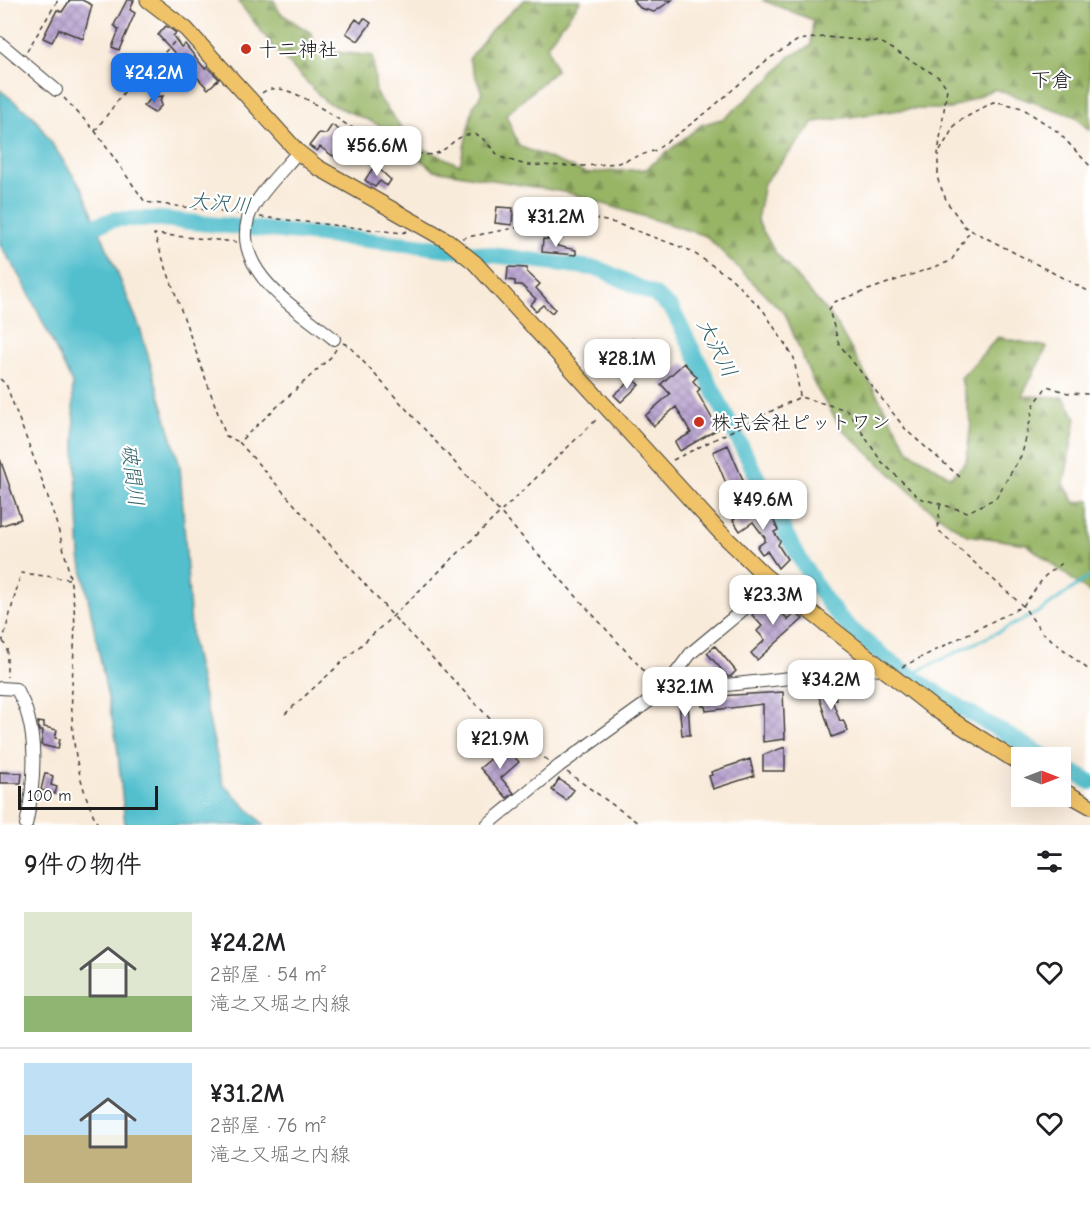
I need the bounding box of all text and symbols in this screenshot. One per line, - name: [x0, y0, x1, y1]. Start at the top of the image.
- place label: 十二神社: [258, 38, 338, 61]
- marker: 十二神社: [239, 42, 253, 56]
- pin: ¥24.2M: [105, 53, 203, 104]
- text: ¥24.2M: [125, 61, 183, 84]
- district label: 下倉: [1030, 68, 1072, 92]
- pin: ¥56.6M: [328, 126, 426, 177]
- text: ¥56.6M: [346, 134, 408, 157]
- water label: 大沢川: [187, 188, 253, 218]
- pin: ¥31.2M: [507, 197, 605, 248]
- text: ¥31.2M: [527, 205, 585, 228]
- water label: 大沢川: [692, 314, 742, 382]
- pin: ¥28.1M: [578, 339, 676, 390]
- text: ¥28.1M: [598, 347, 656, 370]
- place label: 株式会社ピットワン: [711, 411, 891, 434]
- marker: 株式会社ピットワン: [692, 415, 706, 429]
- water label: 破間川: [117, 442, 149, 508]
- pin: ¥49.6M: [714, 480, 812, 531]
- text: ¥49.6M: [733, 488, 793, 511]
- pin: ¥23.3M: [724, 575, 822, 626]
- text: ¥23.3M: [743, 583, 803, 606]
- pin: ¥34.2M: [782, 660, 880, 711]
- pin: ¥32.1M: [636, 667, 734, 718]
- text: ¥34.2M: [802, 668, 860, 691]
- text: ¥32.1M: [656, 675, 714, 698]
- pin: ¥21.9M: [451, 719, 549, 770]
- text: ¥21.9M: [471, 727, 529, 750]
- north arrow: [1011, 747, 1071, 807]
- map controls: [1011, 747, 1071, 807]
- scale bar: [18, 783, 158, 810]
- text: 100 m: [27, 787, 71, 805]
- icon: filters: [1033, 845, 1066, 878]
- text: 9件の物件: [24, 850, 142, 880]
- text: ¥24.2M: [210, 928, 286, 958]
- icon: home: [72, 936, 144, 1008]
- icon: heart: [1033, 956, 1066, 989]
- text: 2部屋 · 54 m²: [210, 963, 326, 986]
- text: 滝之又堀之内線: [210, 992, 350, 1015]
- text: ¥31.2M: [210, 1079, 284, 1109]
- icon: home: [72, 1087, 144, 1159]
- icon: heart: [1033, 1107, 1066, 1140]
- text: 2部屋 · 76 m²: [210, 1114, 326, 1137]
- text: 滝之又堀之内線: [210, 1143, 350, 1166]

